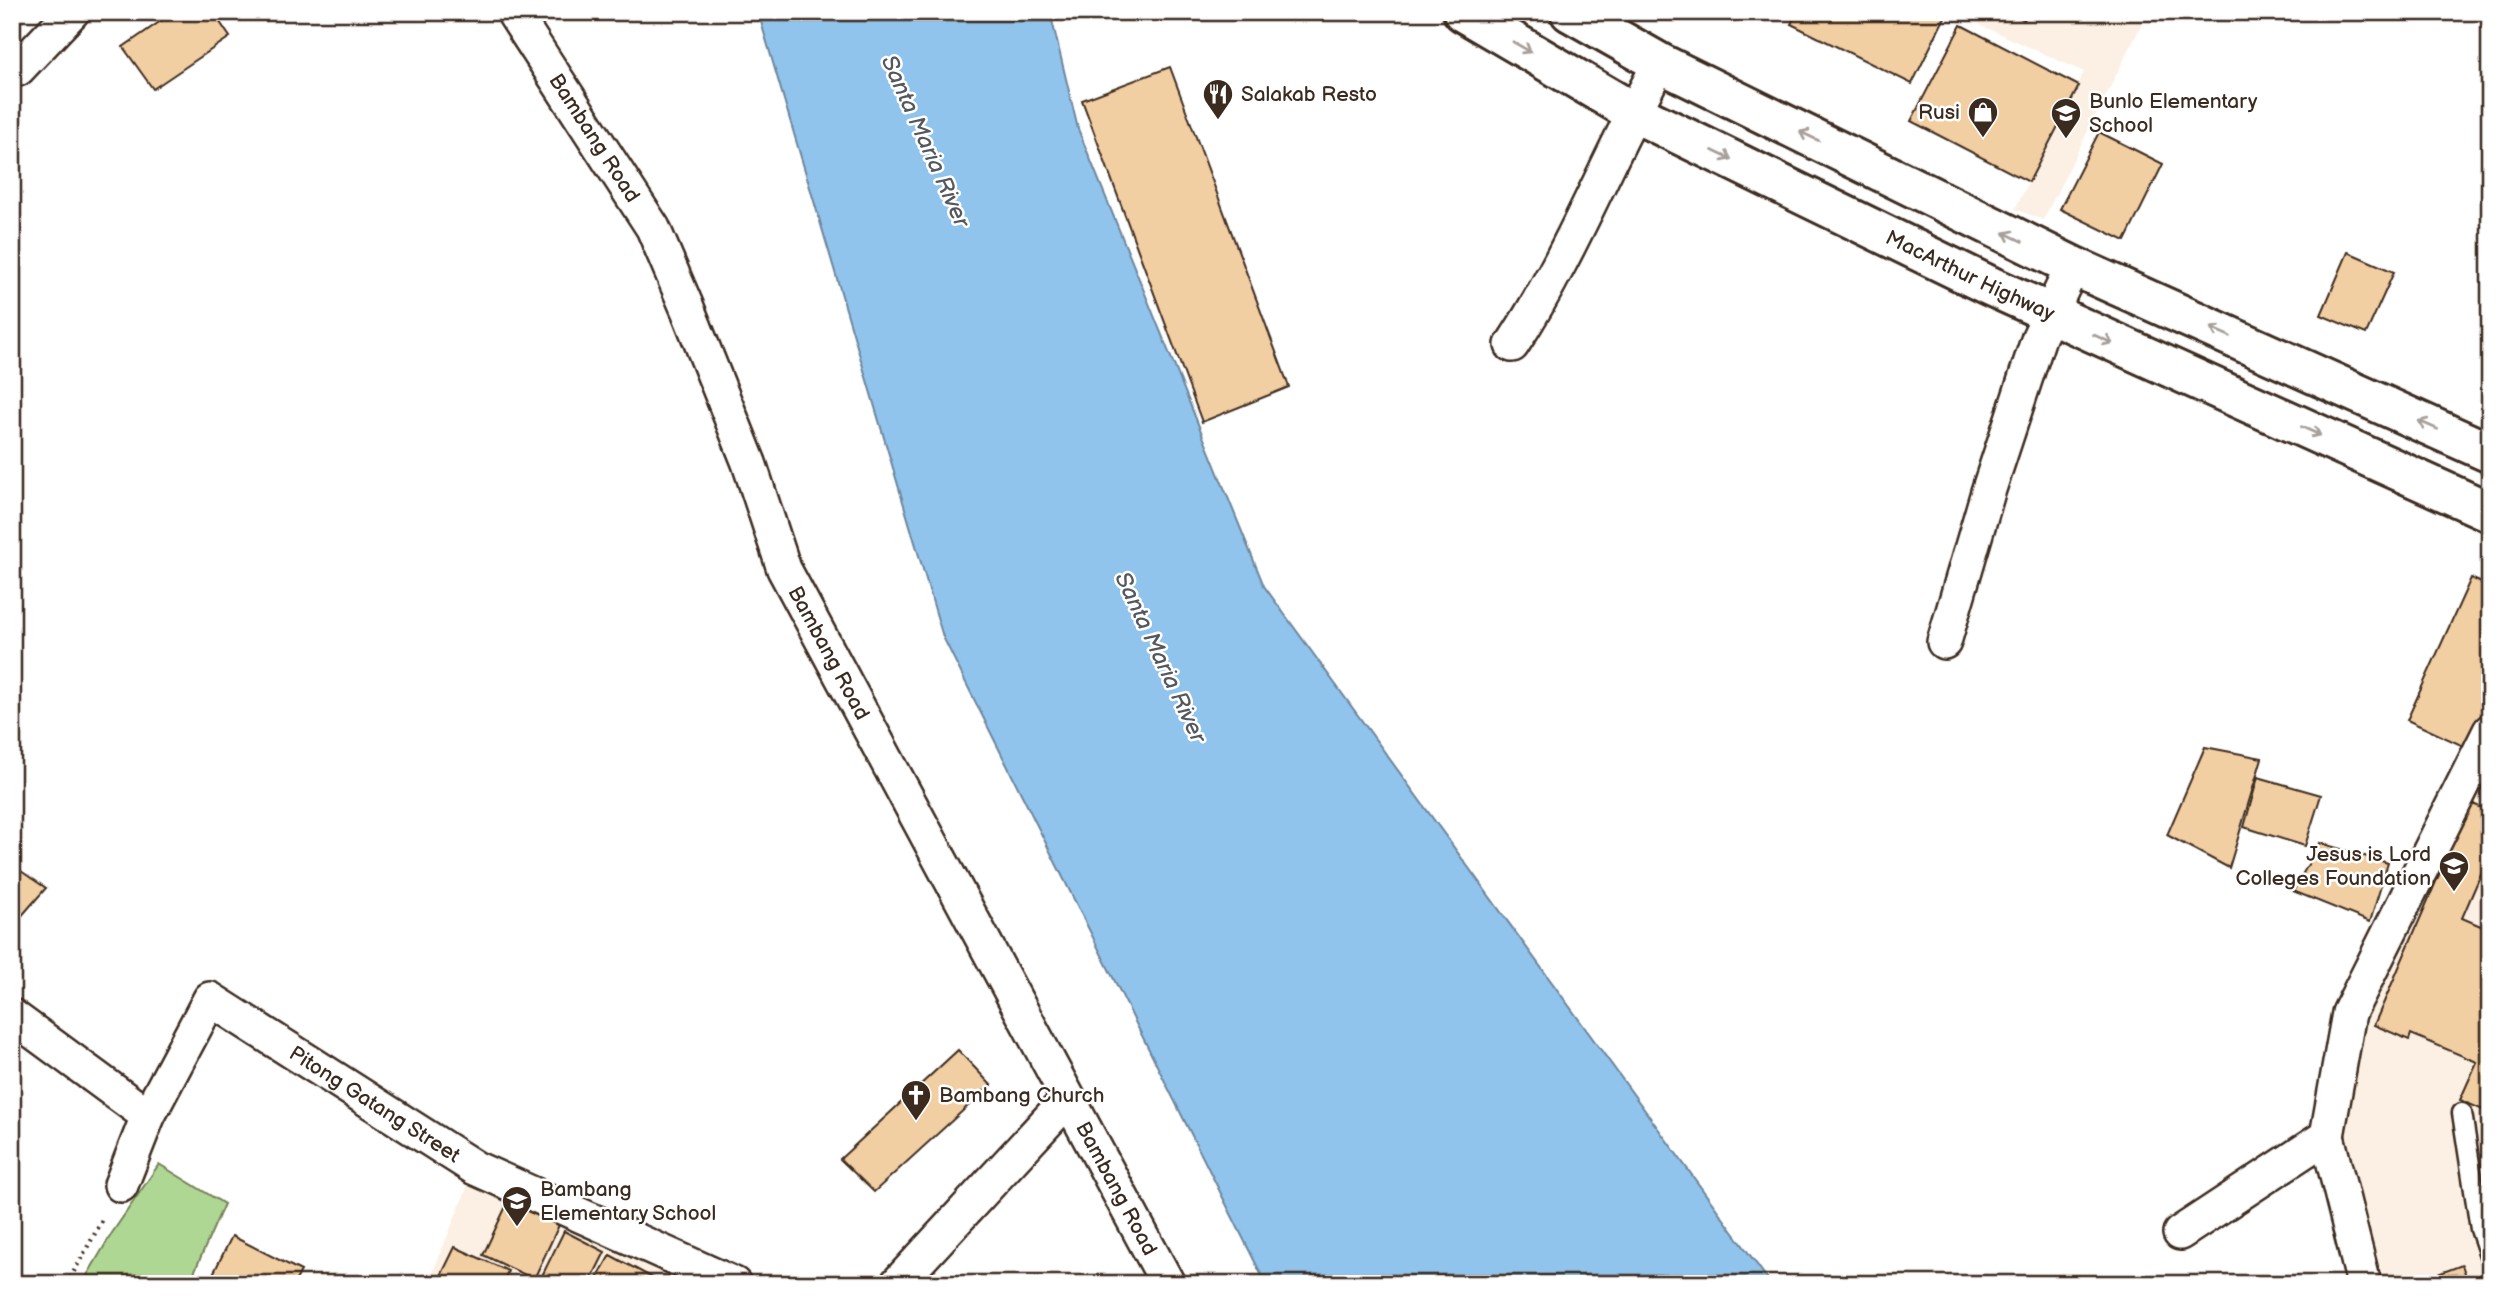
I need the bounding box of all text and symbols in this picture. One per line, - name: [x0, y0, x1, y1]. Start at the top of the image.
- one-way arrow: [1511, 40, 1531, 54]
- water label: Santa Maria River: [875, 51, 976, 233]
- street label: Bambang Road: [543, 69, 645, 207]
- restaurant icon: Salakab Resto: [1201, 77, 1235, 121]
- place label: Salakab Resto: [1241, 82, 1377, 107]
- place label: Bunlo Elementary School: [2089, 89, 2258, 138]
- shop icon: Rusi: [1966, 95, 2000, 139]
- school or university icon: Bunlo Elementary School: [2049, 96, 2083, 140]
- place label: Rusi: [1918, 100, 1960, 125]
- one-way arrow: [1799, 129, 1820, 143]
- one-way arrow: [1711, 149, 1732, 163]
- street label: MacArthur Highway: [1881, 225, 2059, 327]
- one-way arrow: [2003, 229, 2024, 243]
- one-way arrow: [2210, 325, 2231, 338]
- one-way arrow: [2092, 333, 2113, 346]
- one-way arrow: [2417, 418, 2439, 431]
- one-way arrow: [2300, 425, 2321, 438]
- water label: Santa Maria River: [1108, 568, 1213, 749]
- street label: Bambang Road: [783, 582, 875, 724]
- place label: Jesus is Lord Colleges Foundation: [2236, 842, 2431, 891]
- school or university icon: Jesus is Lord Colleges Foundation: [2437, 849, 2471, 893]
- street label: Pitong Gatang Street: [284, 1041, 465, 1169]
- church icon: Bambang Church: [899, 1078, 933, 1122]
- place label: Bambang Church: [939, 1083, 1104, 1108]
- street label: Bambang Road: [1070, 1118, 1162, 1260]
- place label: Bambang Elementary School: [540, 1177, 716, 1226]
- school or university icon: Bambang Elementary School: [500, 1184, 534, 1228]

